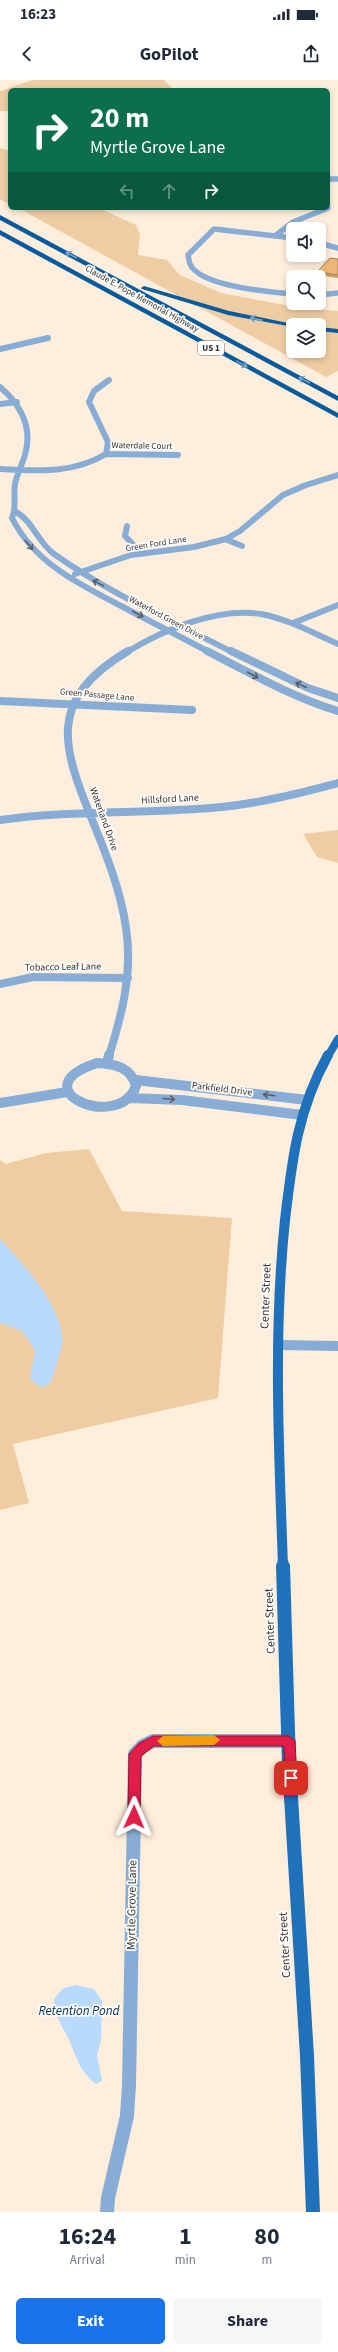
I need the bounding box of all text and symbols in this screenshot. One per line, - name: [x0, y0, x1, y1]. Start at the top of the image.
- text: 16:23: [20, 4, 56, 25]
- text: GoPilot: [140, 42, 198, 67]
- icon: back: [16, 43, 38, 65]
- icon: share: [300, 43, 322, 65]
- text: 20 m: [90, 98, 149, 138]
- icon: right: [24, 104, 76, 156]
- text: Myrtle Grove Lane: [90, 135, 225, 160]
- icon: left: [116, 180, 138, 202]
- icon: ahead: [158, 180, 180, 202]
- icon: right: [200, 180, 222, 202]
- map controls: [286, 222, 326, 358]
- button: sound: [286, 222, 326, 262]
- one-way arrow: [65, 251, 77, 258]
- street label: Claude E. Pope Memorial Highway: [83, 262, 202, 336]
- button: search: [286, 270, 326, 310]
- one-way arrow: [250, 314, 263, 322]
- button: layers: [286, 318, 326, 358]
- road number: US 1: [198, 341, 224, 355]
- one-way arrow: [236, 361, 248, 369]
- one-way arrow: [298, 376, 310, 384]
- street label: Waterdale Court: [111, 439, 173, 453]
- street label: Green Ford Lane: [125, 533, 188, 555]
- one-way arrow: [24, 539, 33, 550]
- one-way arrow: [92, 579, 104, 586]
- street label: Waterford Green Drive: [126, 593, 206, 643]
- one-way arrow: [132, 611, 144, 618]
- one-way arrow: [247, 672, 259, 679]
- one-way arrow: [296, 681, 308, 688]
- street label: Green Passage Lane: [59, 685, 135, 705]
- street label: Waterland Drive: [86, 785, 122, 853]
- street label: Hillsford Lane: [141, 790, 199, 808]
- street label: Tobacco Leaf Lane: [25, 959, 101, 975]
- street label: Parkfield Drive: [191, 1078, 253, 1100]
- one-way arrow: [263, 1091, 276, 1099]
- one-way arrow: [162, 1095, 175, 1103]
- street label: Center Street: [256, 1263, 276, 1329]
- street label: Center Street: [260, 1588, 280, 1654]
- pin: [274, 1761, 308, 1795]
- icon: arrive: [280, 1767, 302, 1789]
- position arrow: [113, 1796, 155, 1838]
- street label: Myrtle Grove Lane: [123, 1860, 141, 1950]
- street label: Center Street: [275, 1912, 295, 1978]
- water label: Retention Pond: [38, 2002, 121, 2020]
- text: 16:24: [58, 2219, 116, 2254]
- text: 1: [179, 2219, 192, 2254]
- text: 80: [254, 2219, 280, 2254]
- text: Arrival: [70, 2251, 105, 2269]
- text: min: [175, 2251, 196, 2269]
- text: m: [261, 2251, 272, 2269]
- button: Exit: [16, 2298, 165, 2344]
- button: Share: [173, 2298, 322, 2344]

